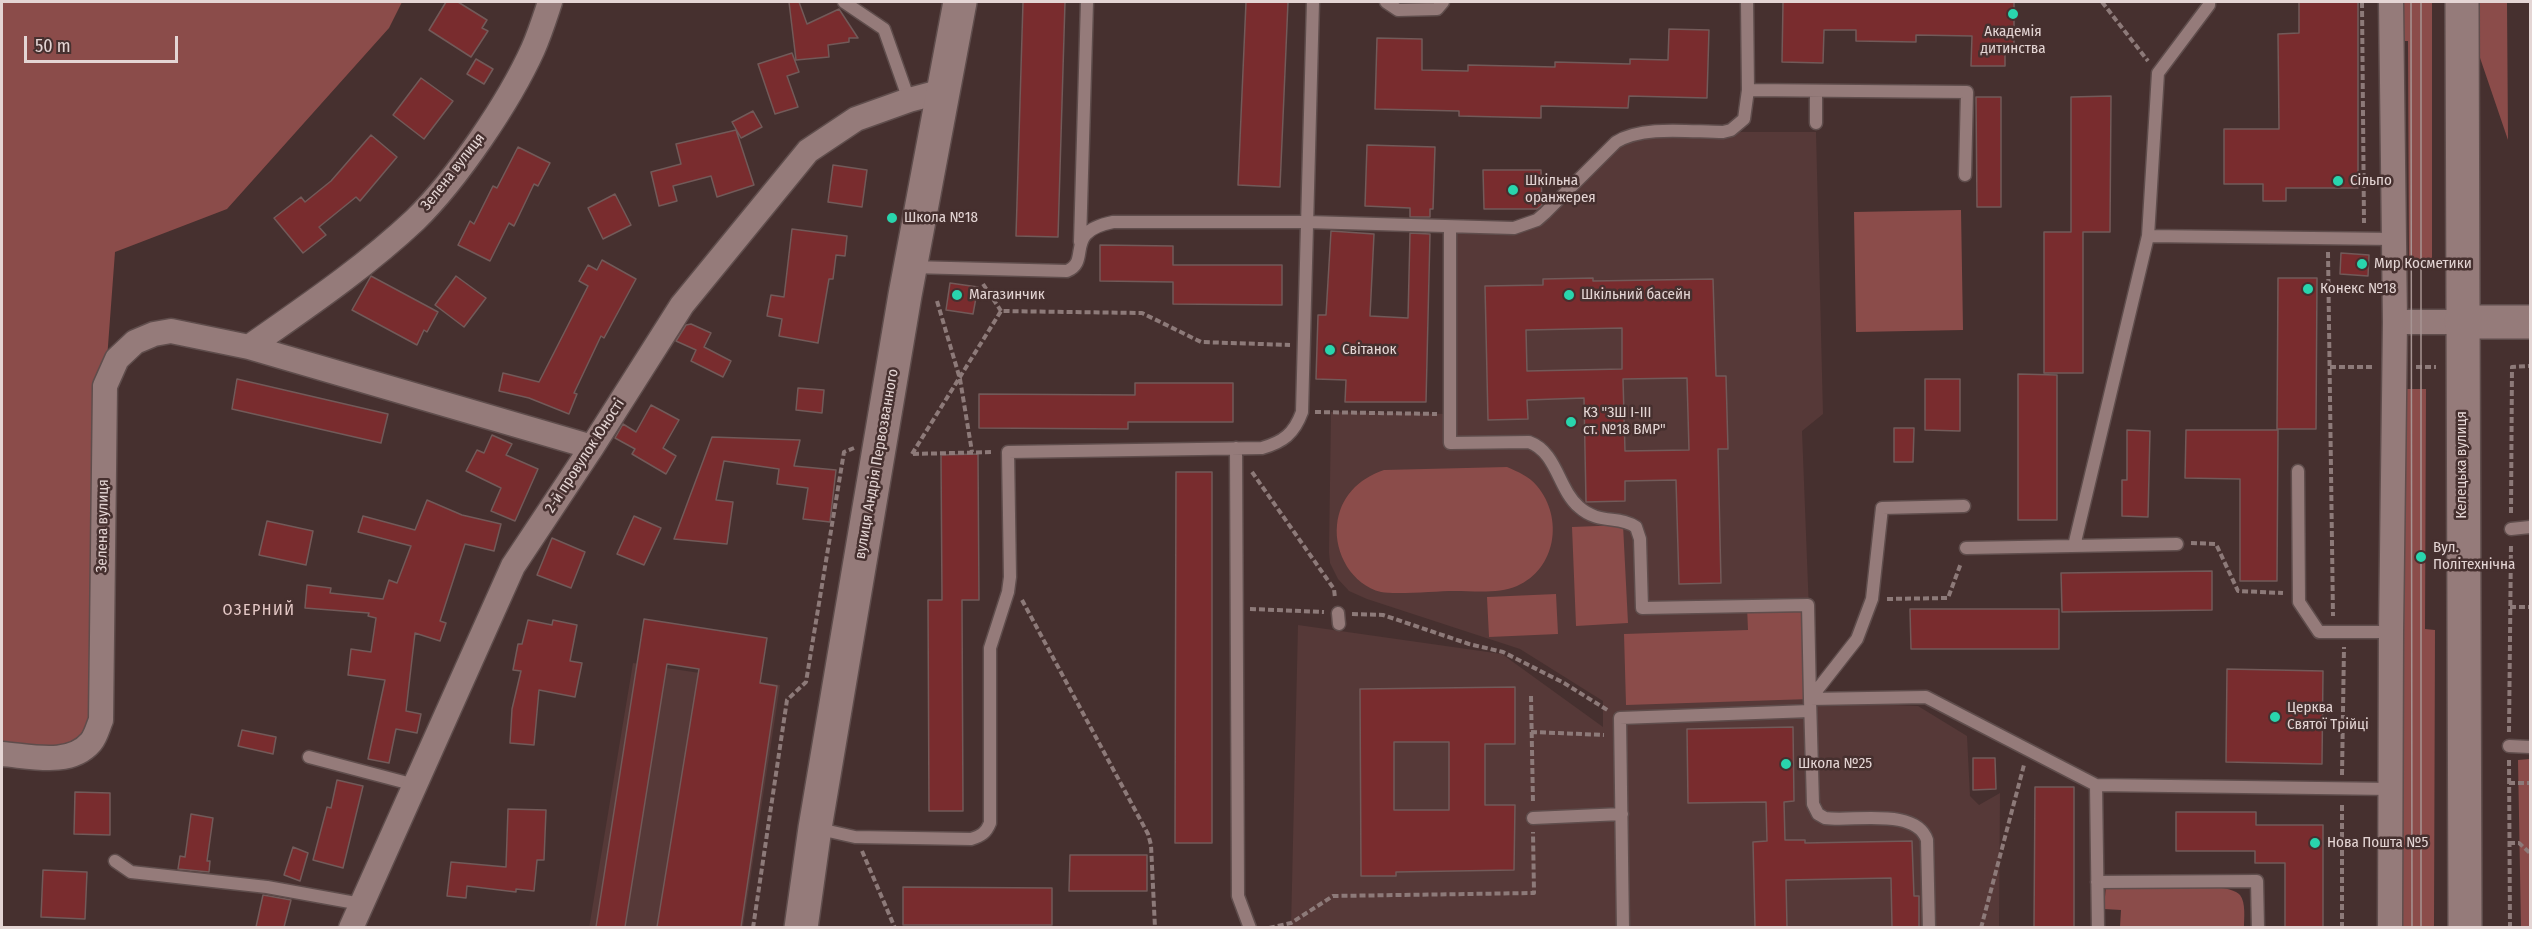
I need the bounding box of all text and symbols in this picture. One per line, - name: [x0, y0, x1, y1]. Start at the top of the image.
- marker: Академія дитинства: [2006, 7, 2020, 21]
- place label: Академія дитинства: [1980, 23, 2046, 58]
- scale bar: [27, 24, 182, 62]
- text: 50 m: [35, 35, 71, 57]
- street label: Зелена вулиця: [417, 130, 489, 214]
- place label: Шкільна оранжерея: [1525, 172, 1596, 207]
- place label: Сільпо: [2350, 172, 2392, 190]
- marker: Сільпо: [2331, 174, 2345, 188]
- marker: Шкільна оранжерея: [1506, 183, 1520, 197]
- place label: Школа №18: [904, 209, 978, 227]
- marker: Школа №18: [885, 211, 899, 225]
- place label: Мир Косметики: [2374, 255, 2472, 273]
- marker: Мир Косметики: [2355, 257, 2369, 271]
- place label: Конекс №18: [2320, 280, 2396, 298]
- marker: Конекс №18: [2301, 282, 2315, 296]
- place label: Магазинчик: [969, 286, 1045, 304]
- place label: Шкільний басейн: [1581, 286, 1691, 304]
- marker: Магазинчик: [950, 288, 964, 302]
- marker: Шкільний басейн: [1562, 288, 1576, 302]
- place label: Світанок: [1342, 341, 1397, 359]
- marker: Світанок: [1323, 343, 1337, 357]
- street label: вулиця Андрія Первозванного: [851, 368, 903, 560]
- street label: 2-й провулок Юності: [542, 396, 628, 516]
- place label: КЗ "ЗШ І-ІІІ ст. №18 ВМР": [1583, 404, 1666, 439]
- street label: Келецька вулиця: [2453, 411, 2471, 519]
- marker: КЗ "ЗШ І-ІІІ ст. №18 ВМР": [1564, 415, 1578, 429]
- street label: Зелена вулиця: [93, 479, 113, 573]
- place label: Вул. Політехнічна: [2433, 539, 2515, 574]
- marker: Вул. Політехнічна: [2414, 550, 2428, 564]
- district label: ОЗЕРНИЙ: [223, 601, 295, 621]
- place label: Церква Святої Трійці: [2287, 699, 2369, 734]
- marker: Церква Святої Трійці: [2268, 710, 2282, 724]
- place label: Школа №25: [1798, 755, 1872, 773]
- marker: Школа №25: [1779, 757, 1793, 771]
- place label: Нова Пошта №5: [2327, 834, 2428, 852]
- marker: Нова Пошта №5: [2308, 836, 2322, 850]

